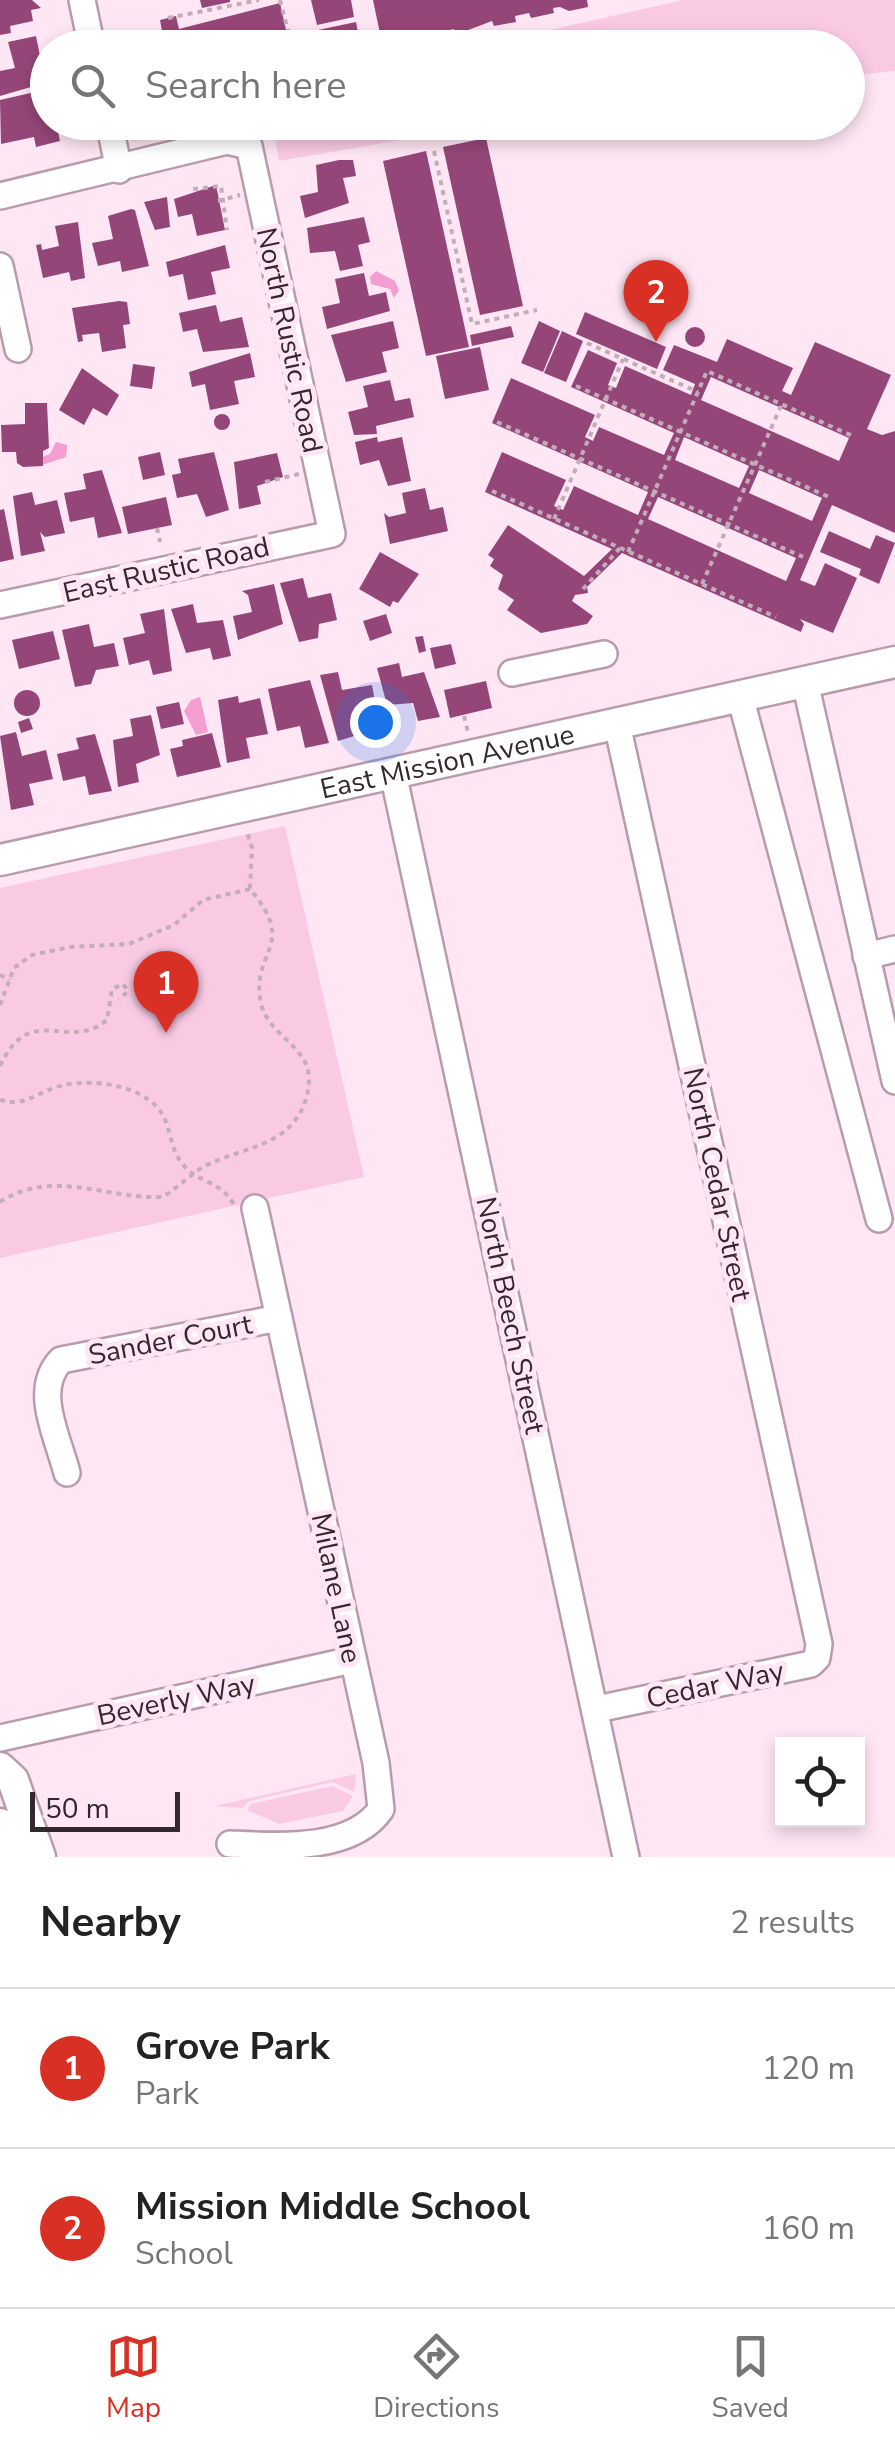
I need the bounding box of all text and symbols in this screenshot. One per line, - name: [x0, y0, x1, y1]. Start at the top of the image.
- search box: [30, 30, 865, 140]
- icon: search: [65, 58, 120, 113]
- text: Search here: [145, 60, 346, 111]
- street label: North Rustic Road: [247, 224, 331, 456]
- pin: 2: [624, 260, 688, 342]
- street label: East Rustic Road: [59, 528, 273, 612]
- your location: [350, 697, 401, 748]
- street label: East Mission Avenue: [317, 715, 578, 809]
- pin: 1: [134, 950, 198, 1033]
- street label: North Cedar Street: [674, 1064, 760, 1304]
- street label: North Beech Street: [466, 1193, 554, 1437]
- street label: Sander Court: [85, 1305, 256, 1374]
- street label: Milane Lane: [302, 1510, 370, 1667]
- street label: Cedar Way: [643, 1652, 788, 1718]
- street label: Beverly Way: [94, 1665, 259, 1735]
- map controls: [775, 1737, 865, 1827]
- button: locate: [775, 1737, 865, 1827]
- scale bar: [30, 1787, 180, 1832]
- text: 50 m: [45, 1790, 110, 1828]
- text: Nearby: [40, 1894, 181, 1951]
- text: 2 results: [730, 1901, 855, 1944]
- text: Grove Park: [135, 2021, 330, 2072]
- text: 1: [63, 2047, 82, 2090]
- text: 120 m: [762, 2047, 855, 2090]
- text: Park: [135, 2072, 199, 2115]
- text: Mission Middle School: [135, 2181, 530, 2232]
- text: 2: [63, 2207, 82, 2250]
- text: 160 m: [762, 2207, 855, 2250]
- text: School: [135, 2232, 233, 2275]
- tab: Map: [106, 2329, 161, 2427]
- tab: Directions: [373, 2329, 499, 2427]
- tab: Saved: [712, 2329, 789, 2427]

